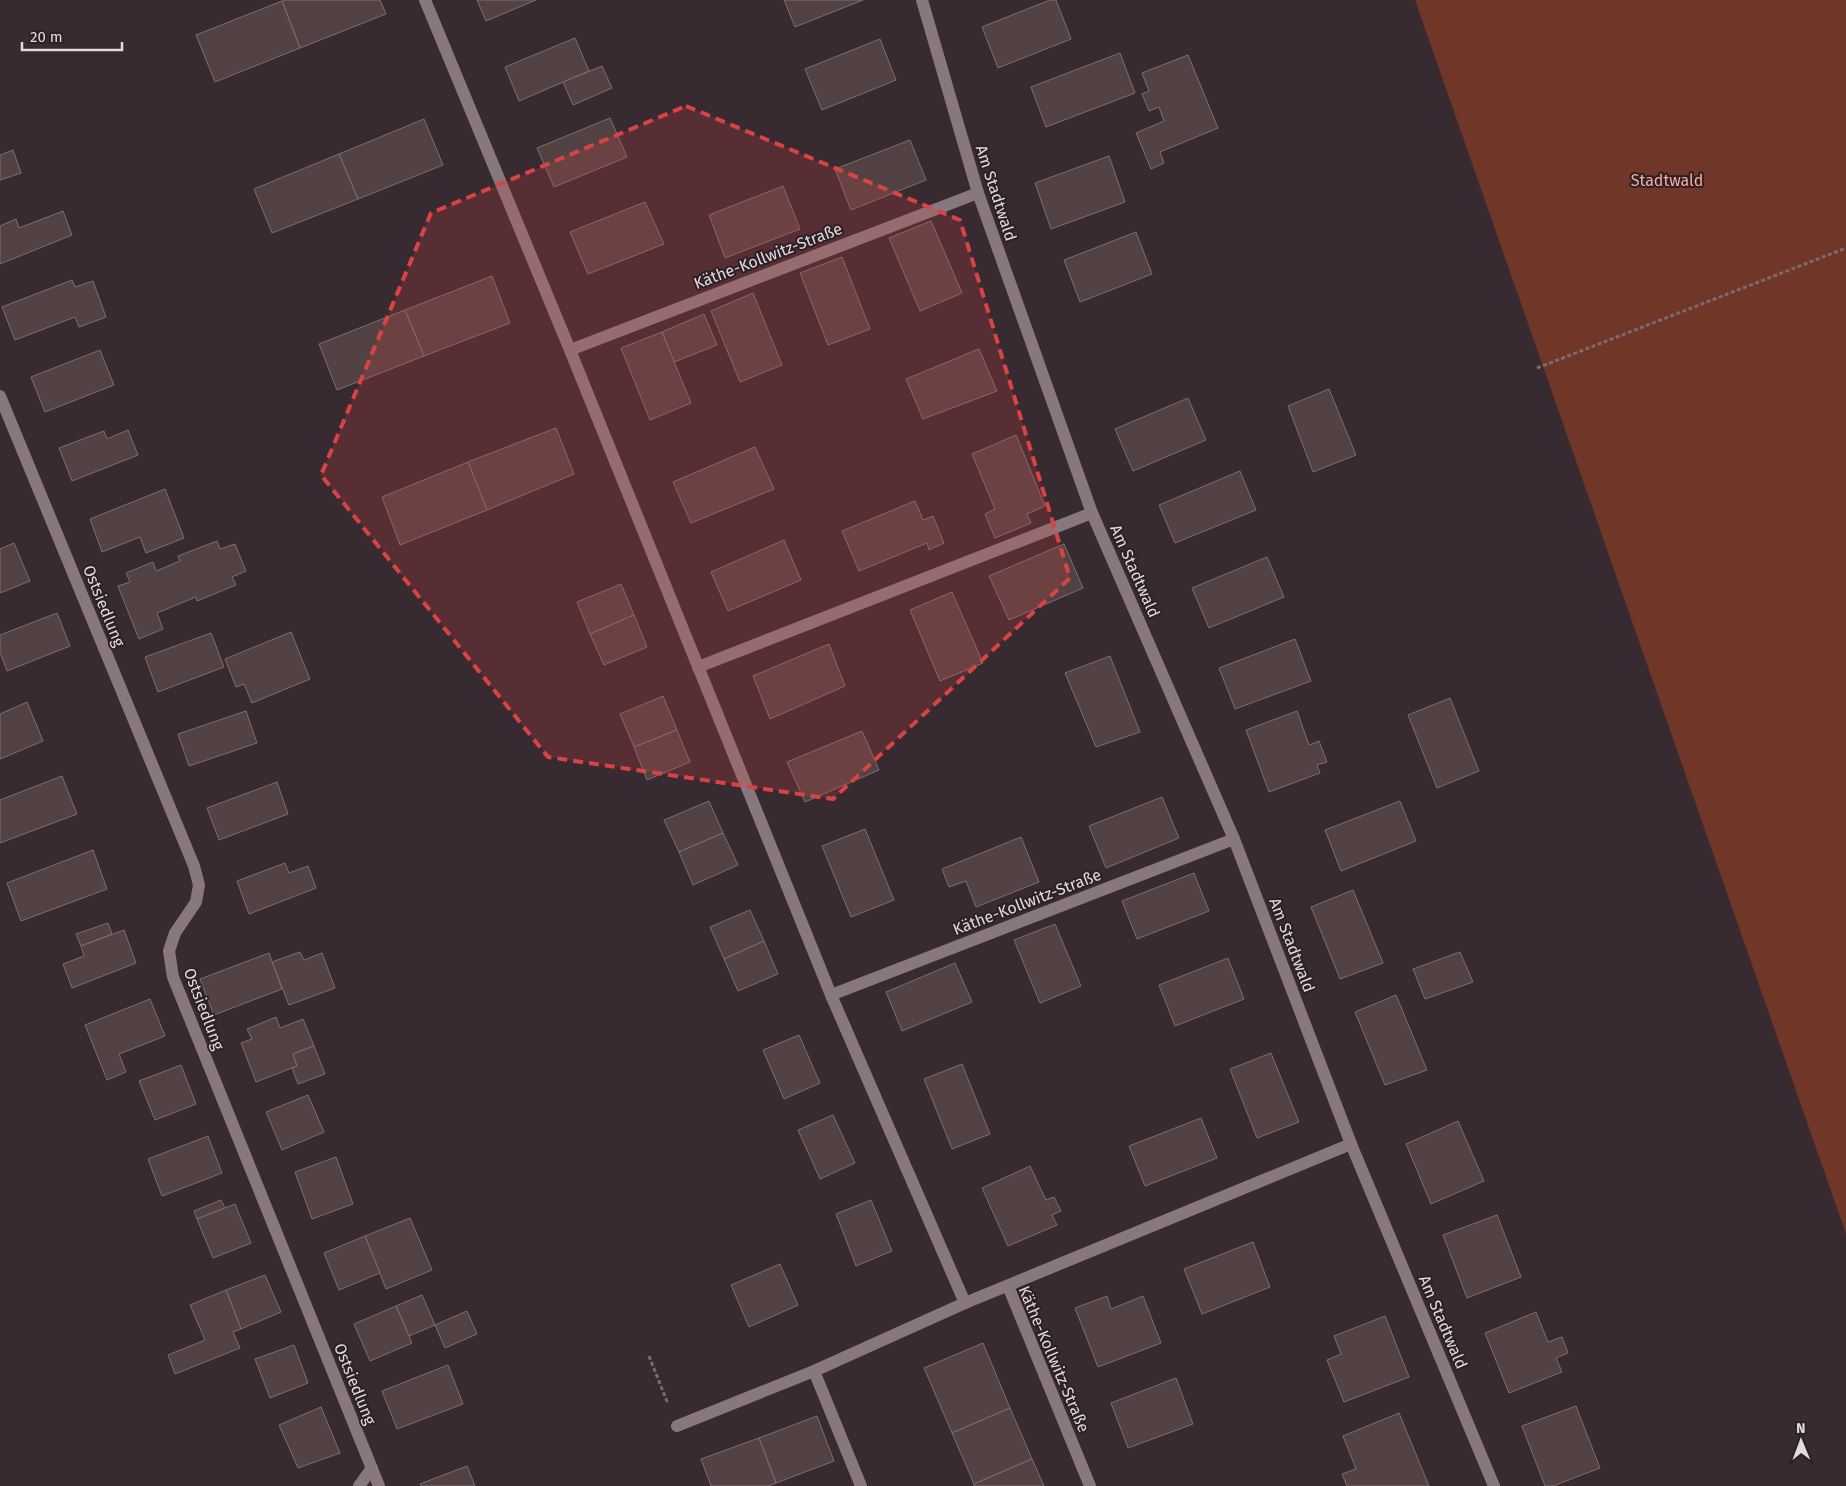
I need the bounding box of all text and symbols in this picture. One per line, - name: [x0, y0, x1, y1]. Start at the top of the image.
- scale bar: [22, 20, 122, 52]
- text: 20 m: [30, 28, 63, 46]
- street label: Am Stadtwald: [972, 143, 1020, 243]
- park label: Stadtwald: [1631, 171, 1703, 190]
- street label: Käthe-Kollwitz-Straße: [691, 219, 845, 293]
- street label: Am Stadtwald: [1106, 522, 1164, 620]
- street label: Ostsiedlung: [79, 562, 129, 650]
- street label: Käthe-Kollwitz-Straße: [950, 865, 1104, 939]
- street label: Am Stadtwald: [1265, 895, 1319, 995]
- street label: Ostsiedlung: [180, 965, 229, 1053]
- street label: Am Stadtwald: [1415, 1272, 1471, 1372]
- street label: Käthe-Kollwitz-Straße: [1015, 1283, 1093, 1435]
- street label: Ostsiedlung: [330, 1340, 380, 1428]
- north arrow: [1776, 1416, 1826, 1466]
- text: N: [1796, 1420, 1806, 1437]

